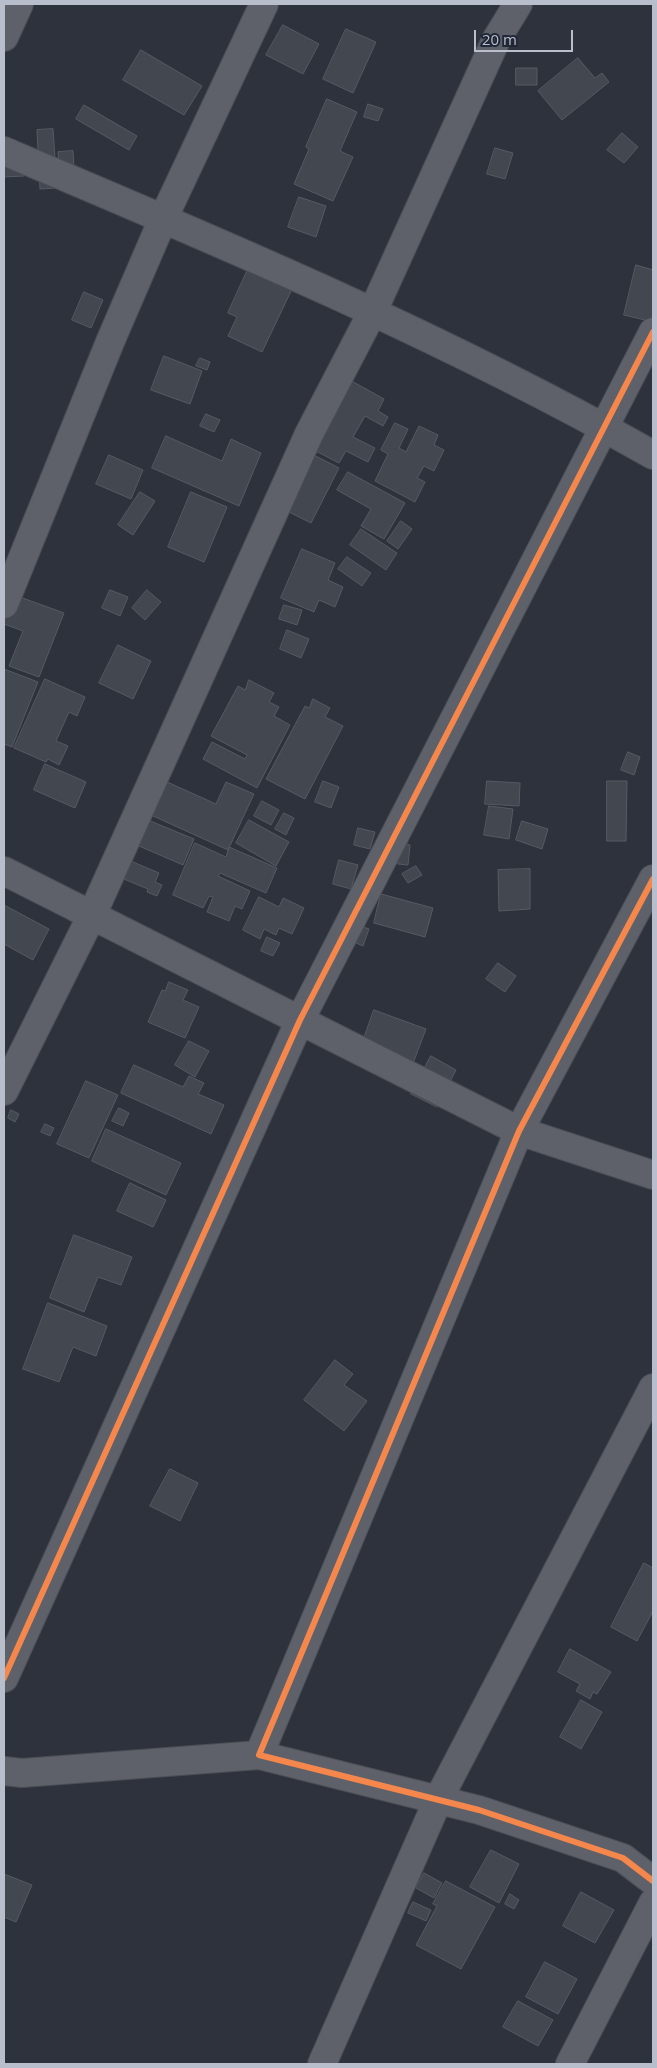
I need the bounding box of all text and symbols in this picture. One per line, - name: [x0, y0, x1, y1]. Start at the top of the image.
- scale bar: [477, 20, 576, 52]
- text: 20 m: [482, 29, 517, 49]

